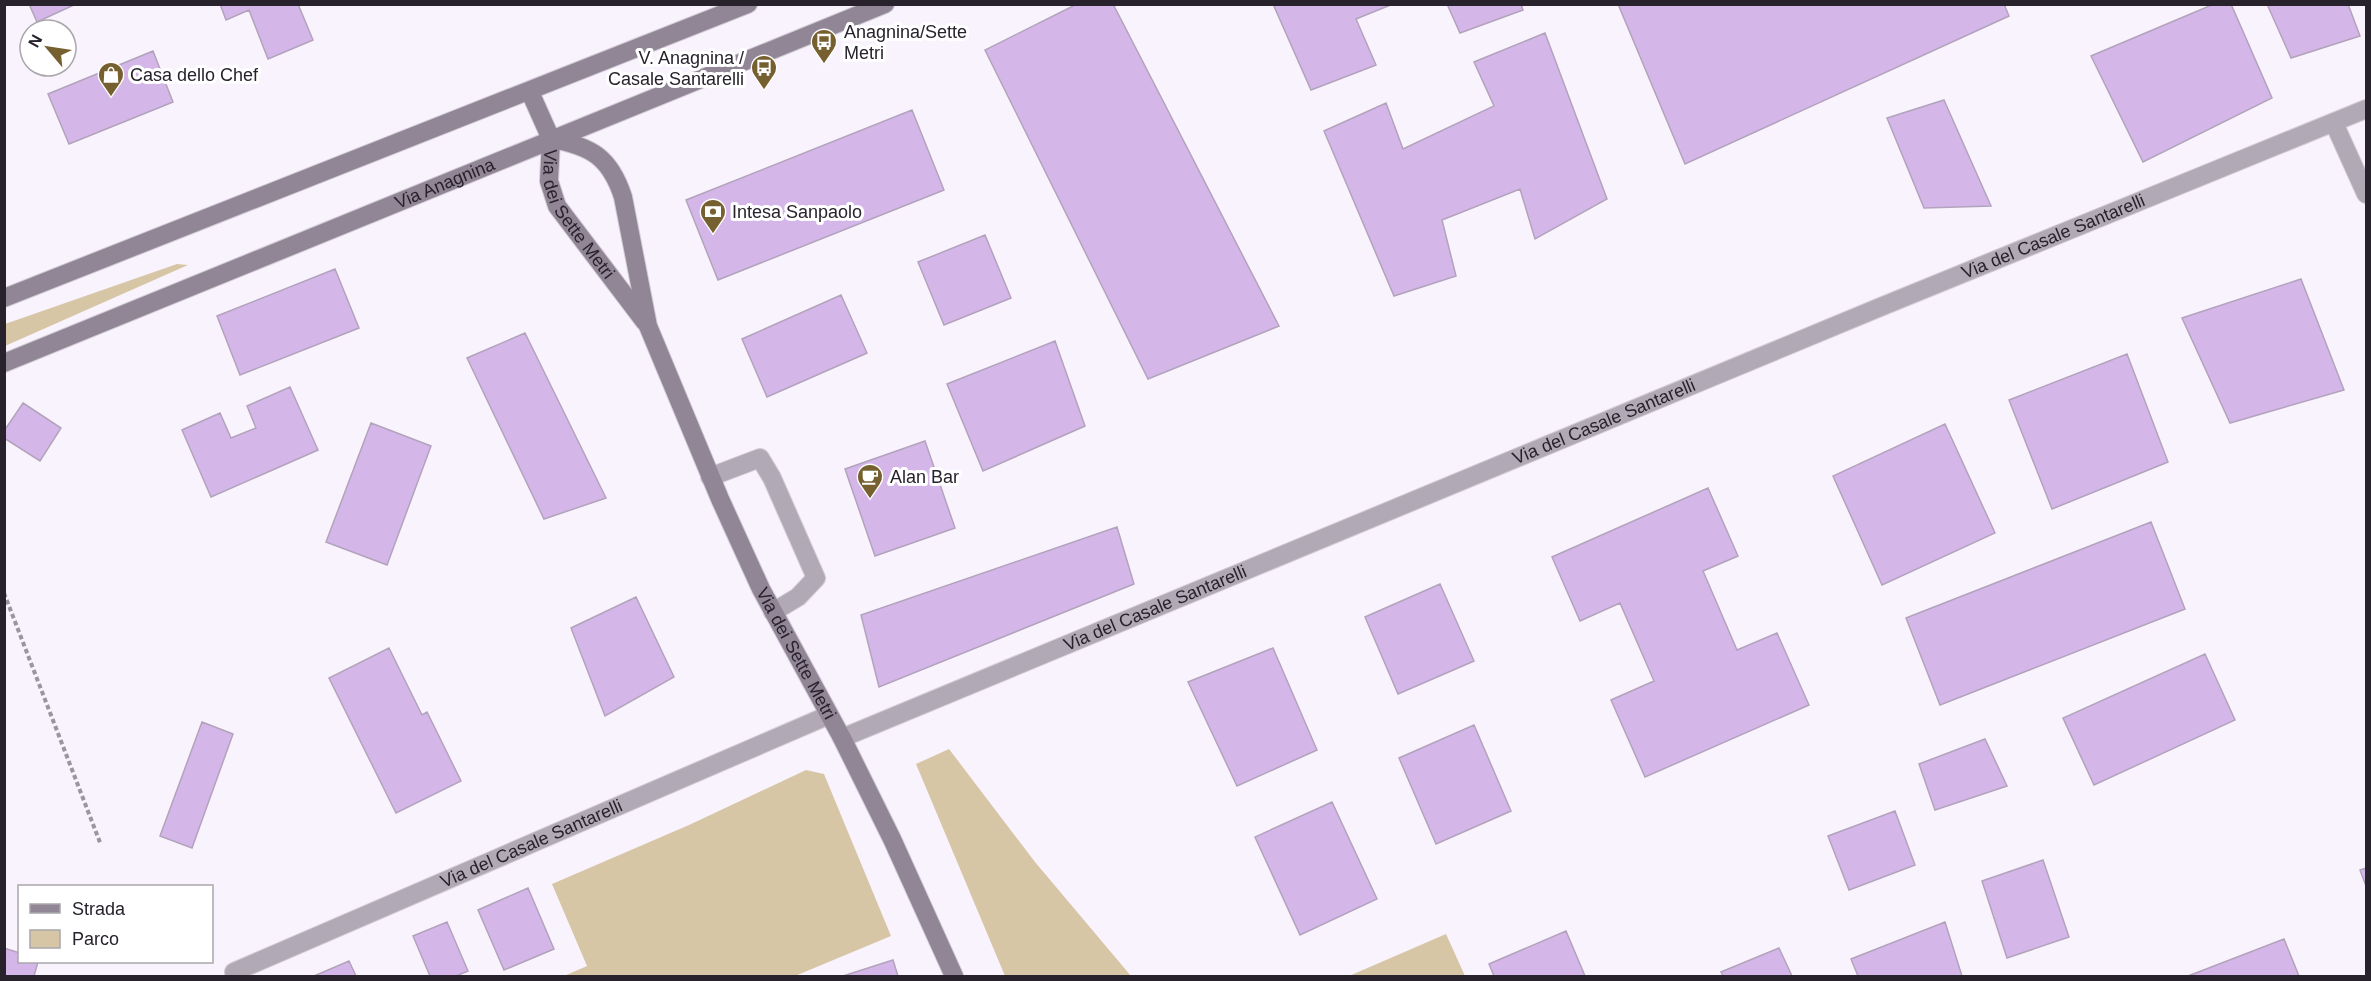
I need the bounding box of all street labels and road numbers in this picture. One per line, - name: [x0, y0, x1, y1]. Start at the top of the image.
- street label: Via dei Sette Metri: [539, 149, 619, 283]
- street label: Via Anagnina: [392, 154, 498, 213]
- street label: Via del Casale Santarelli: [1959, 190, 2148, 283]
- street label: Via del Casale Santarelli: [1510, 375, 1698, 469]
- street label: Via del Casale Santarelli: [1061, 561, 1249, 655]
- street label: Via dei Sette Metri: [752, 584, 840, 723]
- street label: Via del Casale Santarelli: [438, 796, 625, 892]

